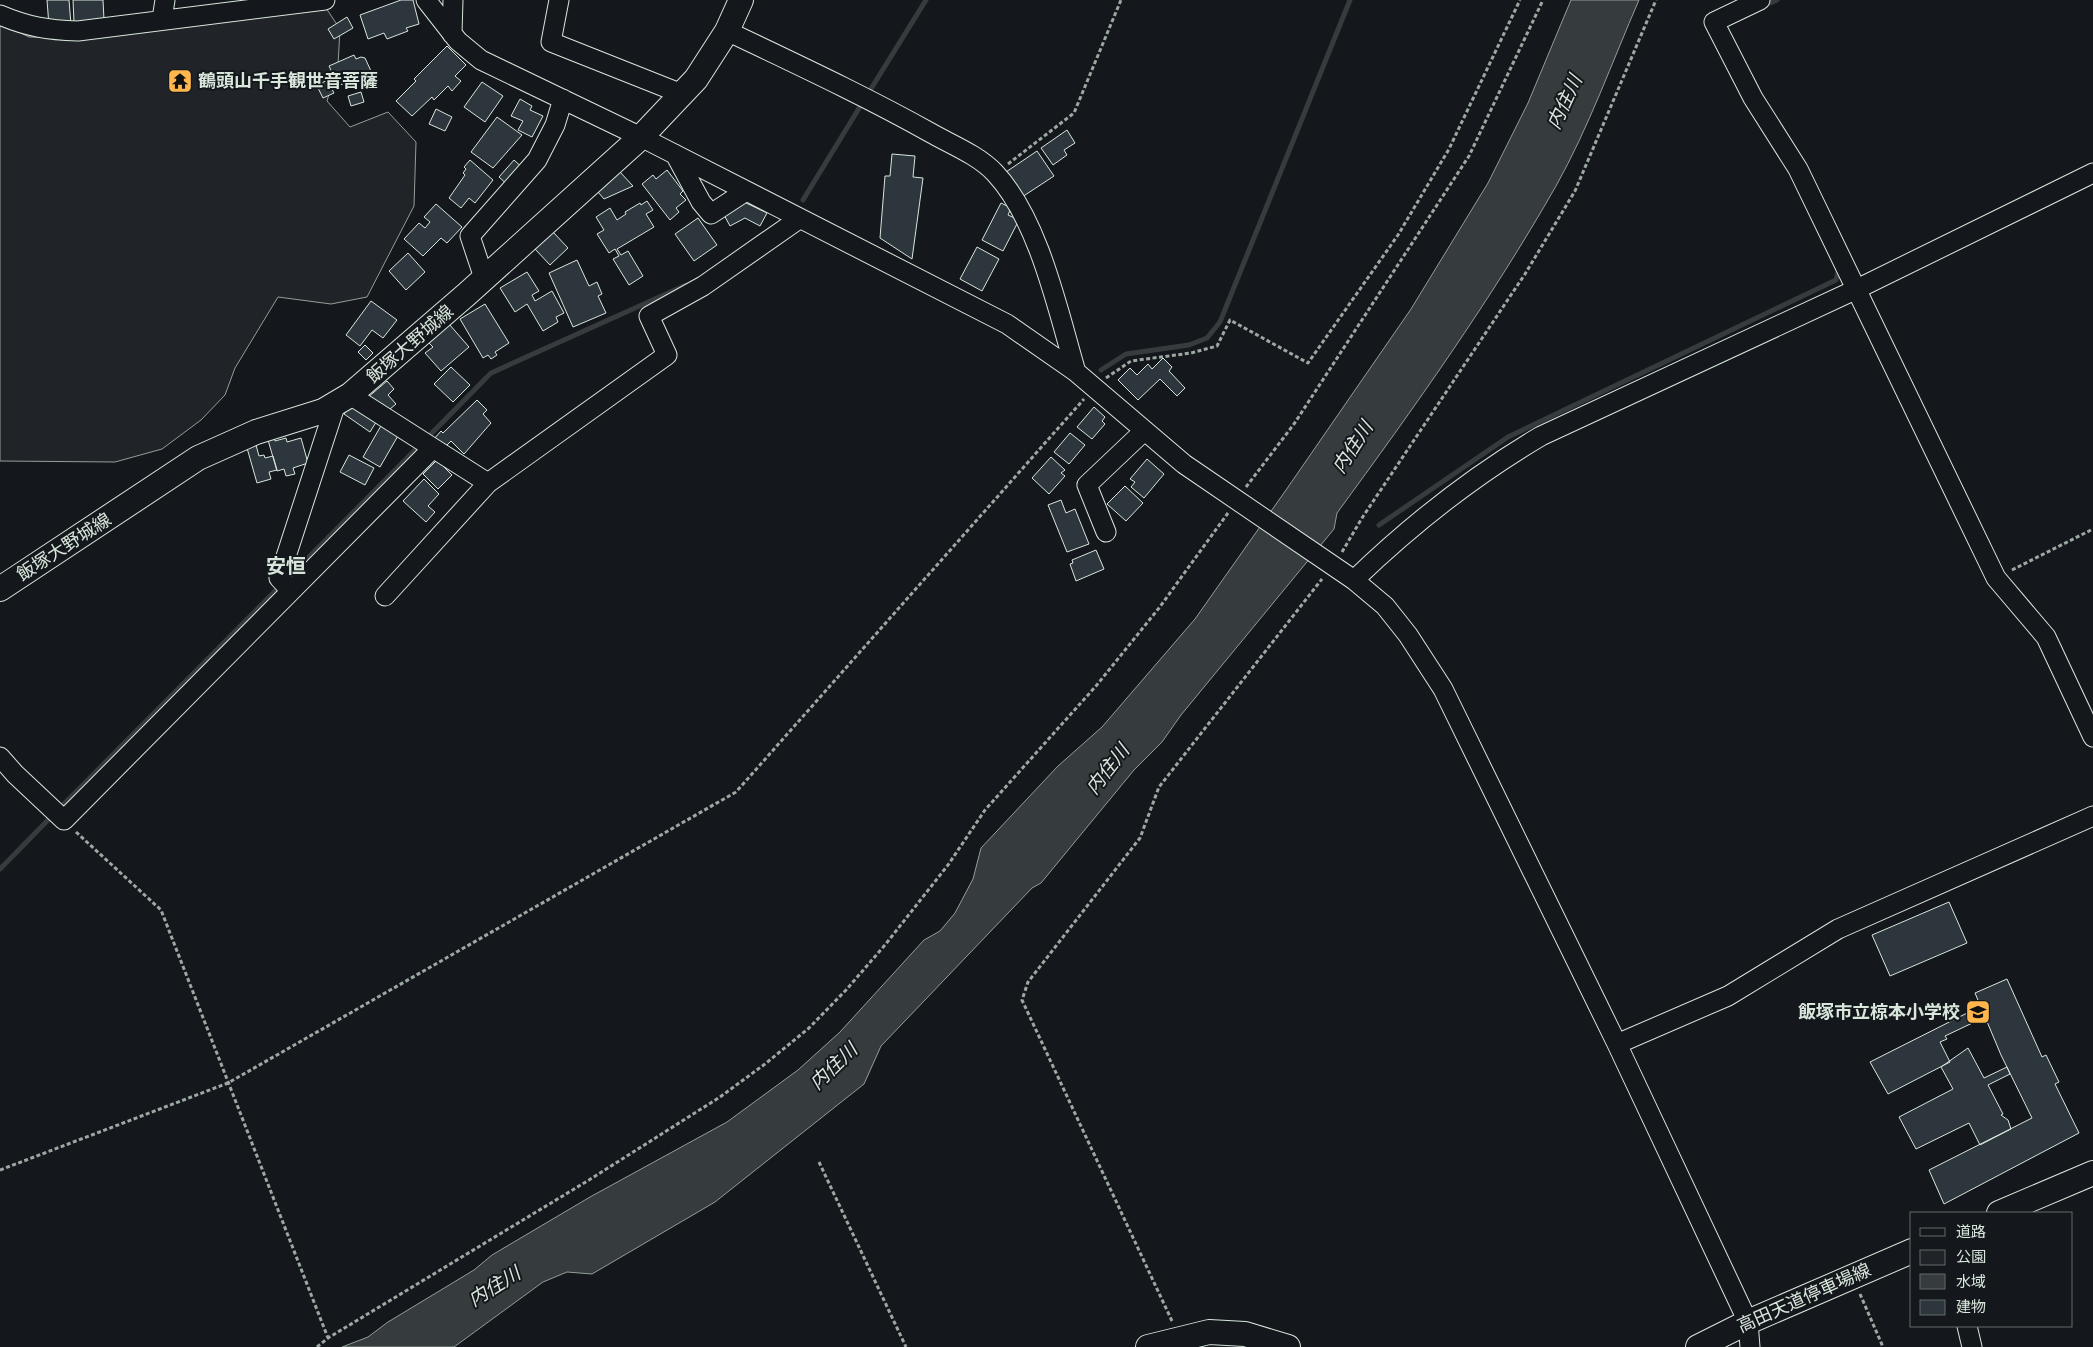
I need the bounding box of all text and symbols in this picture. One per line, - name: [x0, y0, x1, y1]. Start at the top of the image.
- temple icon: 鶴頭山千手観世音菩薩: [167, 68, 193, 94]
- place label: 鶴頭山千手観世音菩薩: [198, 70, 378, 91]
- water label: 内住川: [1542, 70, 1588, 133]
- street label: 飯塚大野城線: [362, 300, 457, 387]
- water label: 内住川: [1327, 415, 1379, 477]
- street label: 飯塚大野城線: [13, 508, 115, 585]
- district label: 安恒: [266, 554, 306, 578]
- water label: 内住川: [1081, 738, 1135, 799]
- school or university icon: 飯塚市立椋本小学校: [1965, 999, 1991, 1025]
- place label: 飯塚市立椋本小学校: [1798, 1001, 1960, 1022]
- water label: 内住川: [805, 1037, 863, 1094]
- legend: [1910, 1212, 2073, 1327]
- text: 道路: [1956, 1223, 1986, 1241]
- text: 公園: [1956, 1248, 1986, 1266]
- street label: 高田天道停車場線: [1734, 1259, 1874, 1336]
- water label: 内住川: [464, 1261, 526, 1311]
- text: 水域: [1956, 1273, 1986, 1291]
- text: 建物: [1956, 1298, 1986, 1316]

